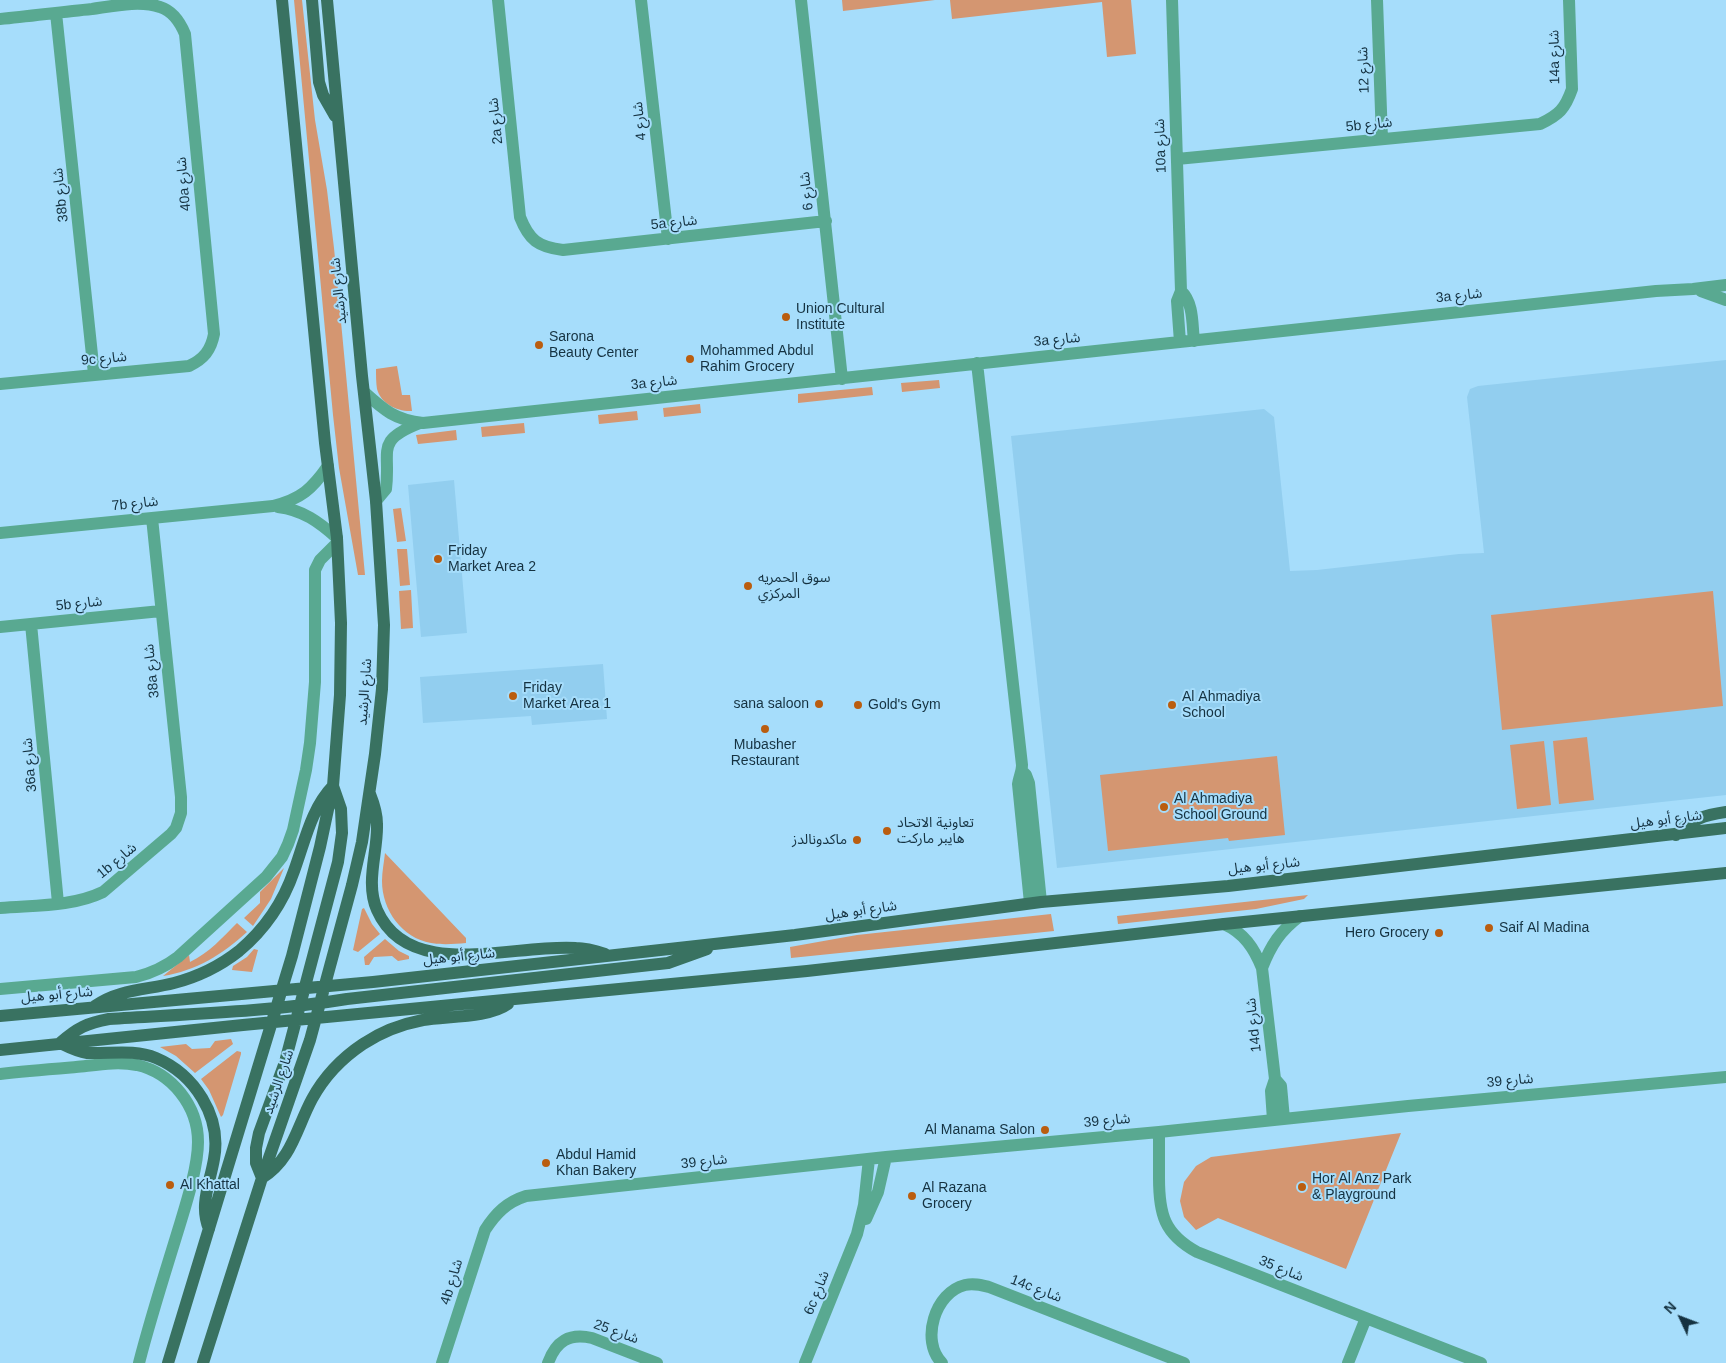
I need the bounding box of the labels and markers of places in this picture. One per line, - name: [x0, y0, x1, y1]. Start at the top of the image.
- place label: Union Cultural Institute: [796, 301, 885, 334]
- marker: Union Cultural Institute: [780, 311, 792, 323]
- place label: Sarona Beauty Center: [549, 329, 638, 362]
- marker: Sarona Beauty Center: [533, 339, 545, 351]
- place label: Mohammed Abdul Rahim Grocery: [700, 343, 814, 376]
- marker: Mohammed Abdul Rahim Grocery: [684, 353, 696, 365]
- place label: Friday Market Area 2: [448, 543, 536, 576]
- marker: Friday Market Area 2: [432, 553, 444, 565]
- place label: سوق الحمريه المركزي: [758, 570, 830, 602]
- marker: سوق الحمريه المركزي: [742, 580, 754, 592]
- place label: Friday Market Area 1: [523, 680, 611, 712]
- place label: Al Ahmadiya School: [1182, 689, 1261, 722]
- marker: Friday Market Area 1: [507, 690, 519, 702]
- place label: sana saloon: [733, 696, 809, 712]
- place label: Gold's Gym: [868, 697, 941, 713]
- marker: sana saloon: [813, 698, 825, 710]
- marker: Gold's Gym: [852, 699, 864, 711]
- marker: Al Ahmadiya School: [1166, 699, 1178, 711]
- marker: Mubasher Restaurant: [759, 723, 771, 735]
- place label: Mubasher Restaurant: [731, 737, 799, 770]
- place label: Al Ahmadiya School Ground: [1174, 791, 1267, 824]
- marker: Al Ahmadiya School Ground: [1158, 801, 1170, 813]
- place label: تعاونية الاتحاد هايبر ماركت: [897, 815, 974, 848]
- marker: تعاونية الاتحاد هايبر ماركت: [881, 825, 893, 837]
- place label: ماكدونالدز: [792, 832, 847, 848]
- marker: ماكدونالدز: [851, 834, 863, 846]
- place label: Saif Al Madina: [1499, 920, 1589, 936]
- marker: Saif Al Madina: [1483, 922, 1495, 934]
- place label: Hero Grocery: [1345, 925, 1429, 941]
- marker: Hero Grocery: [1433, 927, 1445, 939]
- place label: Al Manama Salon: [924, 1122, 1035, 1138]
- marker: Al Manama Salon: [1039, 1124, 1051, 1136]
- place label: Abdul Hamid Khan Bakery: [556, 1147, 636, 1180]
- marker: Abdul Hamid Khan Bakery: [540, 1157, 552, 1169]
- place label: Hor Al Anz Park & Playground: [1312, 1171, 1412, 1204]
- place label: Al Khattal: [180, 1177, 240, 1193]
- marker: Al Khattal: [164, 1179, 176, 1191]
- place label: Al Razana Grocery: [922, 1180, 987, 1212]
- marker: Hor Al Anz Park & Playground: [1296, 1181, 1308, 1193]
- marker: Al Razana Grocery: [906, 1190, 918, 1202]

